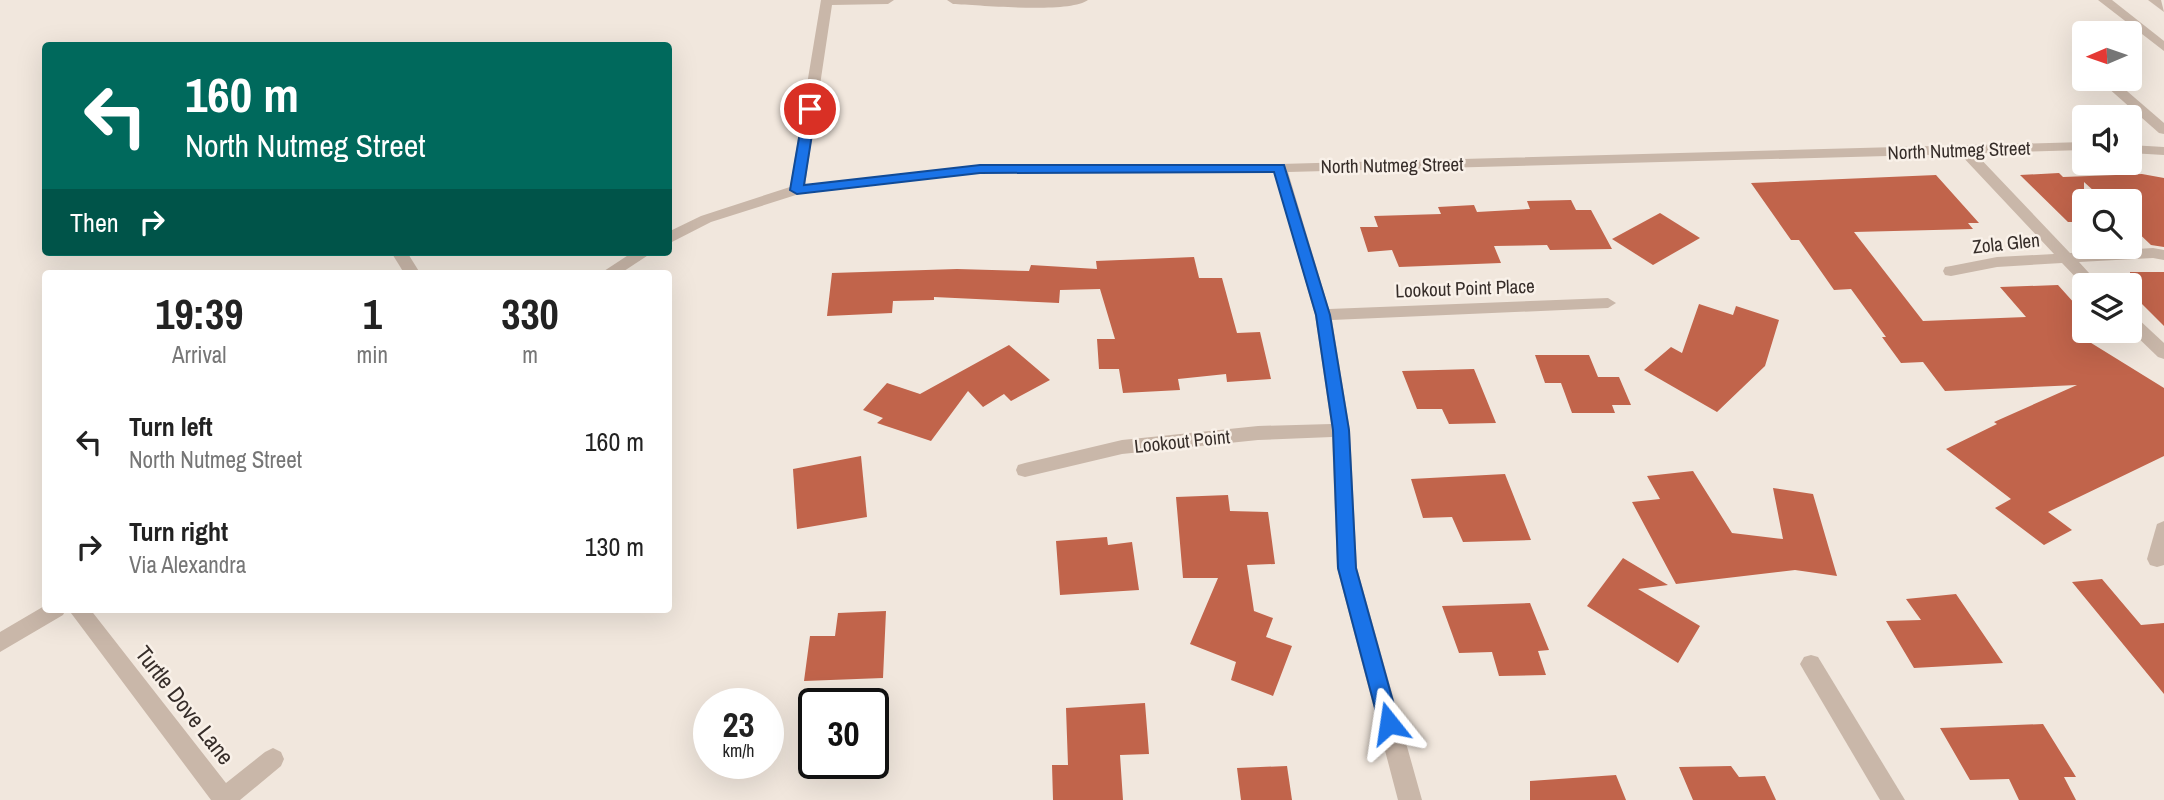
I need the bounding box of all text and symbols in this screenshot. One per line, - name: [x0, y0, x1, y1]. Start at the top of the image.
- north arrow: [2072, 21, 2142, 91]
- map controls: [2072, 21, 2142, 343]
- text: 160 m: [185, 61, 299, 127]
- icon: left: [70, 70, 161, 161]
- pin: [780, 79, 840, 139]
- icon: arrive: [791, 90, 829, 128]
- button: sound: [2072, 105, 2142, 175]
- text: North Nutmeg Street: [185, 124, 426, 167]
- street label: North Nutmeg Street: [1887, 134, 2032, 165]
- street label: North Nutmeg Street: [1320, 151, 1464, 179]
- button: search: [2072, 189, 2142, 259]
- icon: right: [133, 203, 171, 241]
- text: Then: [70, 205, 119, 240]
- street label: Zola Glen: [1971, 227, 2041, 259]
- street label: Lookout Point Place: [1395, 273, 1535, 303]
- button: layers: [2072, 273, 2142, 343]
- text: 19:39: [155, 286, 243, 342]
- text: 1: [363, 286, 382, 342]
- text: 330: [501, 286, 559, 342]
- text: Arrival: [172, 339, 227, 370]
- text: min: [357, 339, 388, 370]
- text: m: [522, 339, 538, 370]
- text: Turn left: [129, 409, 213, 444]
- icon: left: [70, 423, 108, 461]
- street label: Lookout Point: [1133, 423, 1232, 459]
- text: 160 m: [585, 424, 644, 459]
- text: North Nutmeg Street: [129, 444, 302, 475]
- text: Turn right: [129, 514, 228, 549]
- icon: right: [70, 528, 108, 566]
- text: 130 m: [585, 529, 644, 564]
- text: Via Alexandra: [129, 549, 246, 580]
- street label: Turtle Dove Lane: [129, 639, 241, 771]
- position arrow: [1352, 686, 1426, 760]
- speed limit sign: 30: [798, 688, 889, 779]
- text: 23: [723, 701, 754, 748]
- text: km/h: [723, 738, 755, 763]

